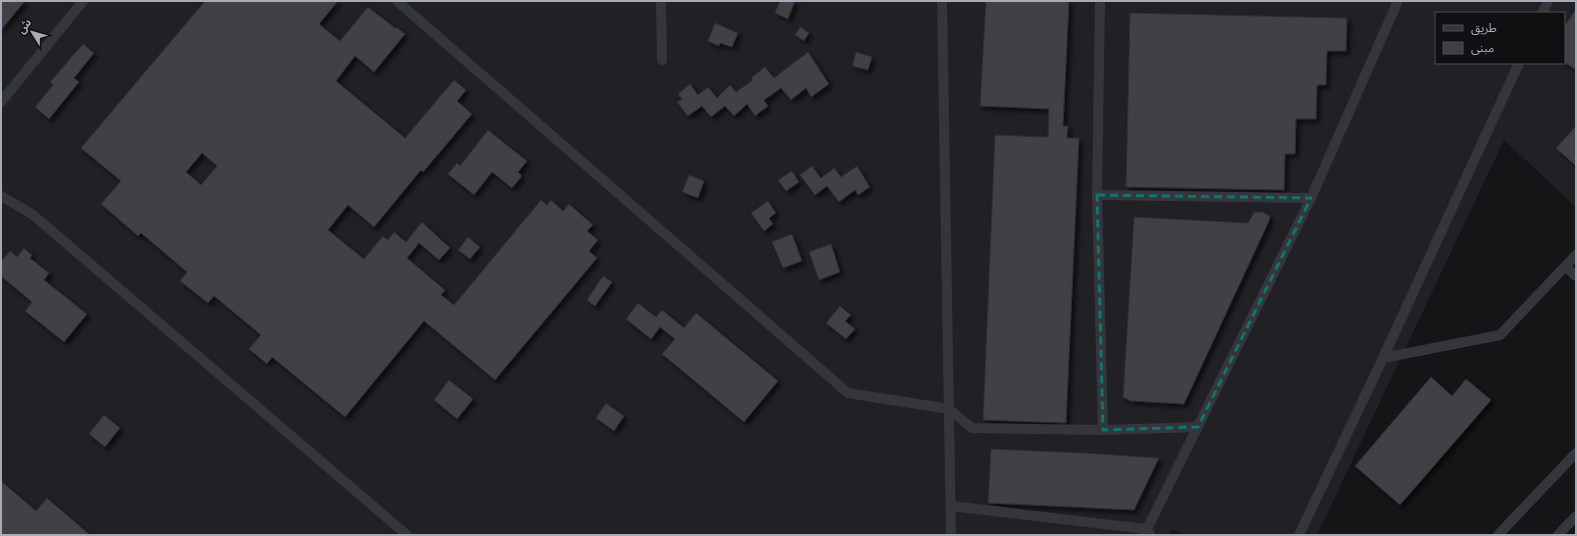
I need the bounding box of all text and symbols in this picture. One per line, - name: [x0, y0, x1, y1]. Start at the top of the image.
- north arrow: [12, 12, 52, 52]
- legend: [1435, 12, 1565, 64]
- text: ش: [13, 15, 34, 36]
- text: طريق: [1471, 19, 1497, 36]
- text: مبنى: [1471, 39, 1494, 56]

